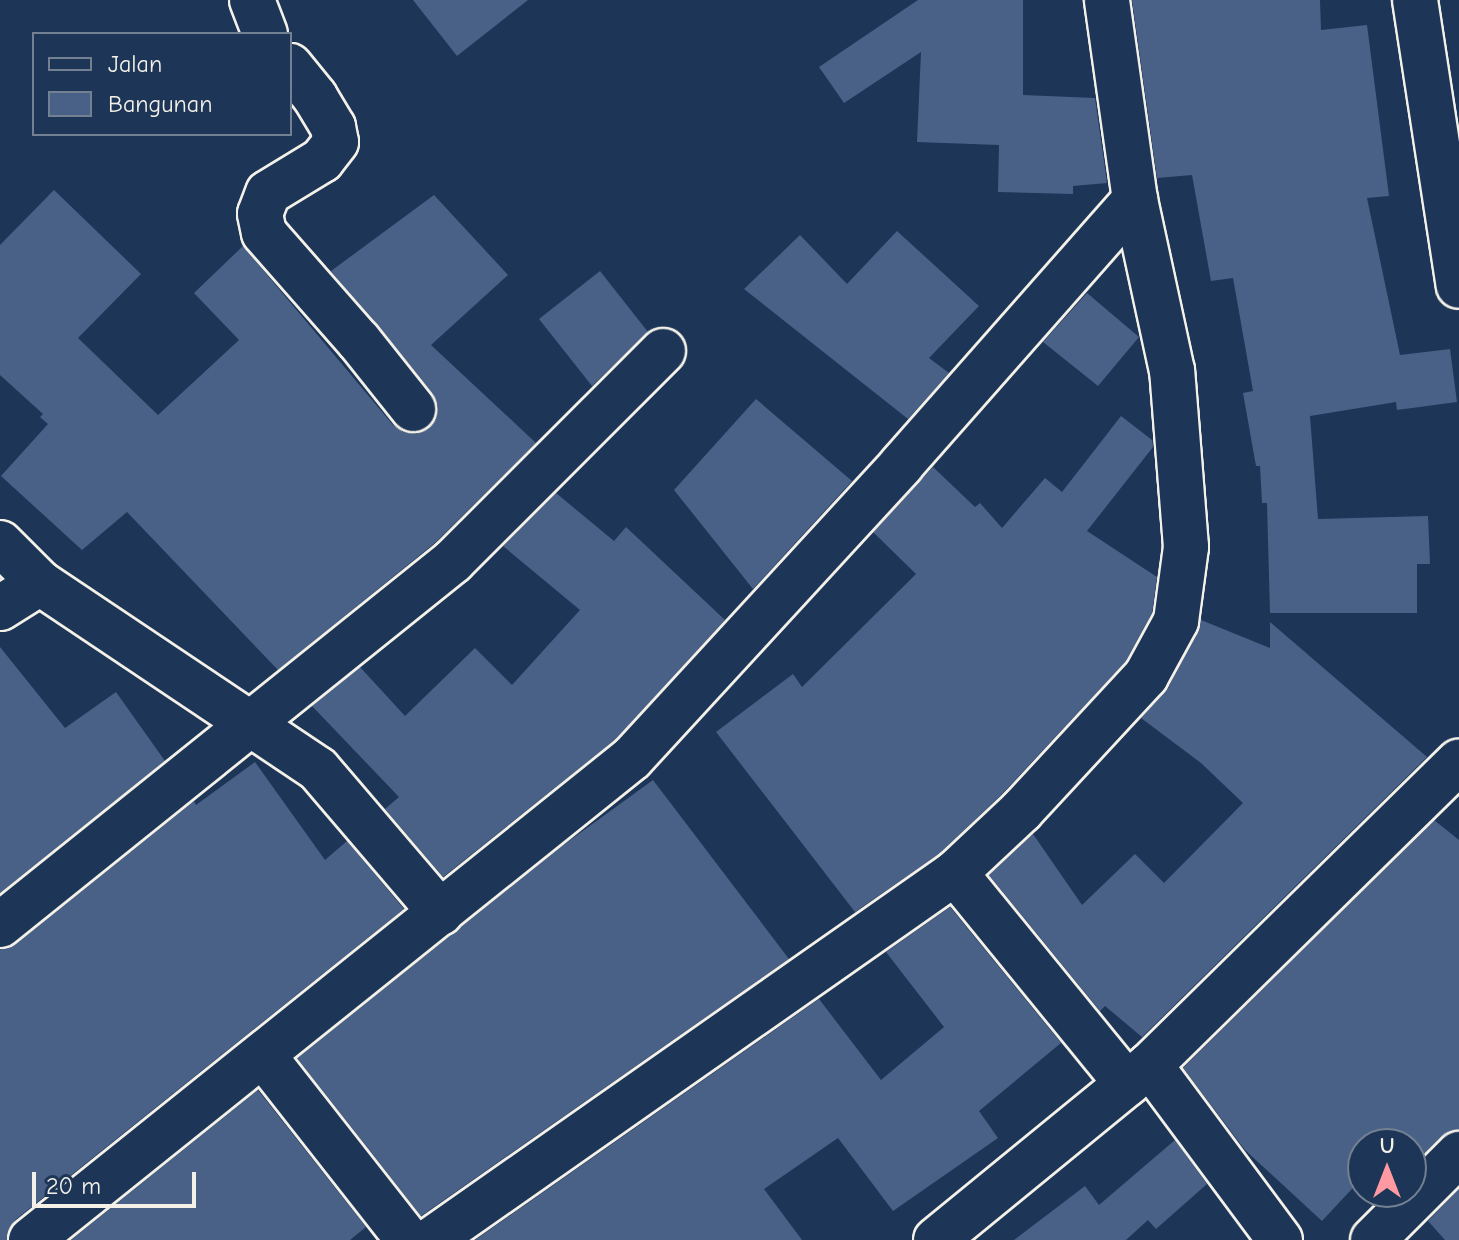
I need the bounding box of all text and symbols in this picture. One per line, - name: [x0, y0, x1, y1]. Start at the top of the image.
- legend: [32, 32, 292, 136]
- text: Jalan: [108, 50, 162, 78]
- text: Bangunan: [108, 90, 212, 118]
- north arrow: [1347, 1128, 1427, 1208]
- text: U: [1380, 1133, 1394, 1159]
- scale bar: [36, 1156, 200, 1206]
- text: 20 m: [46, 1172, 101, 1200]

